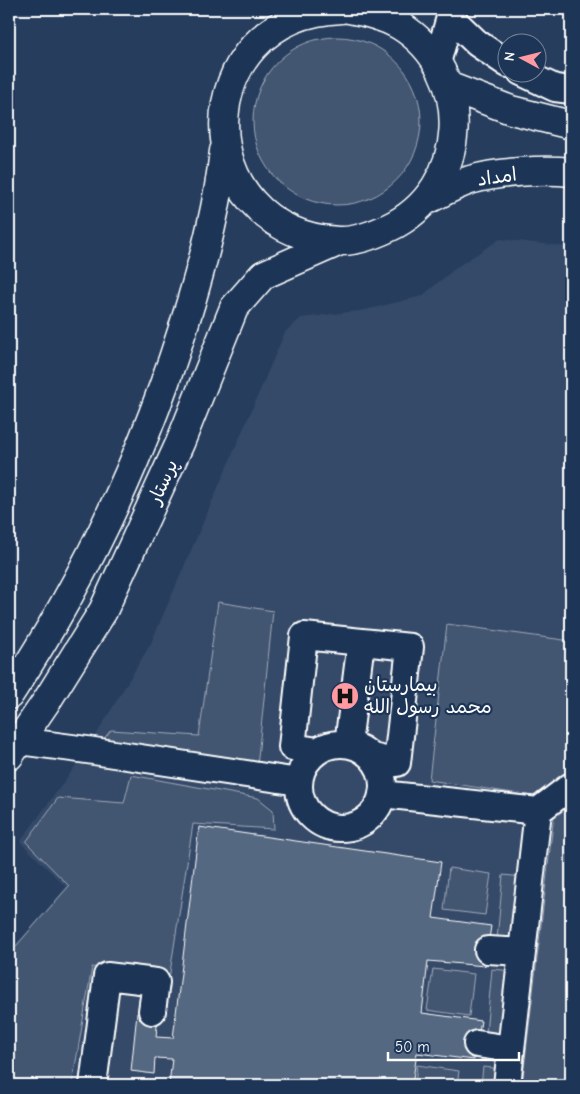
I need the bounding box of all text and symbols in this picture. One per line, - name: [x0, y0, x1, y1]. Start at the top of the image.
- north arrow: [498, 32, 548, 82]
- text: N: [501, 51, 519, 62]
- street label: امداد: [476, 163, 518, 191]
- street label: پرستار: [143, 456, 183, 510]
- place label: بیمارستان محمد رسول الله: [364, 674, 492, 718]
- hospital icon: بیمارستان محمد رسول الله: [330, 681, 360, 711]
- scale bar: [388, 1029, 519, 1061]
- text: 50 m: [395, 1038, 430, 1056]

